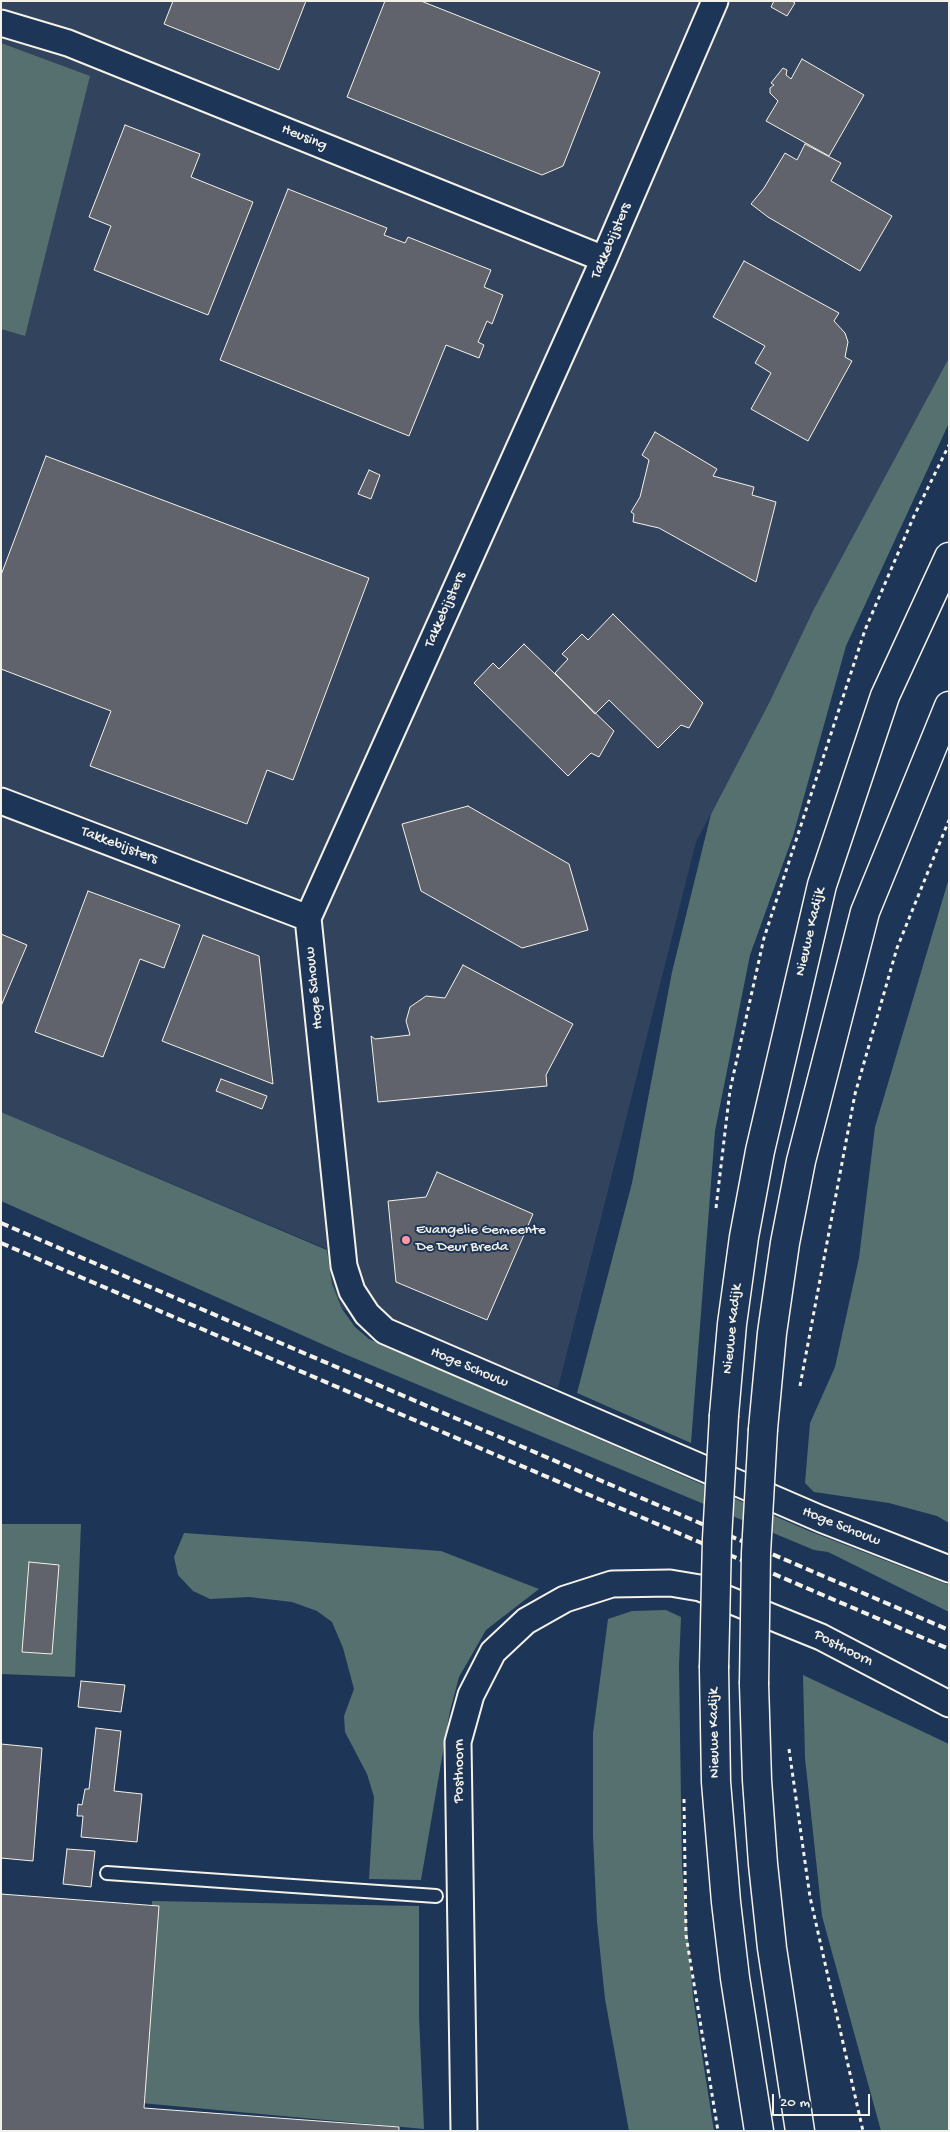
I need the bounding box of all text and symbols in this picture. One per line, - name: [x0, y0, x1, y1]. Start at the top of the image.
- street label: Heusing: [278, 121, 330, 155]
- street label: Takkebijsters: [588, 200, 636, 282]
- street label: Takkebijsters: [421, 569, 471, 651]
- street label: Takkebijsters: [78, 823, 160, 869]
- street label: Nieuwe Kadijk: [792, 886, 830, 978]
- street label: Hoge Schouw: [302, 946, 328, 1030]
- place label: Evangelie Gemeente De Deur Breda: [416, 1222, 546, 1257]
- marker: Evangelie Gemeente De Deur Breda: [400, 1234, 412, 1246]
- street label: Nieuwe Kadijk: [719, 1283, 747, 1375]
- street label: Hoge Schouw: [427, 1344, 511, 1392]
- street label: Hoge Schouw: [799, 1503, 883, 1551]
- street label: Posthoorn: [811, 1627, 875, 1671]
- street label: Nieuwe Kadijk: [705, 1688, 725, 1778]
- street label: Posthoorn: [450, 1739, 470, 1803]
- scale bar: [775, 2084, 872, 2116]
- text: 20 m: [780, 2094, 810, 2112]

